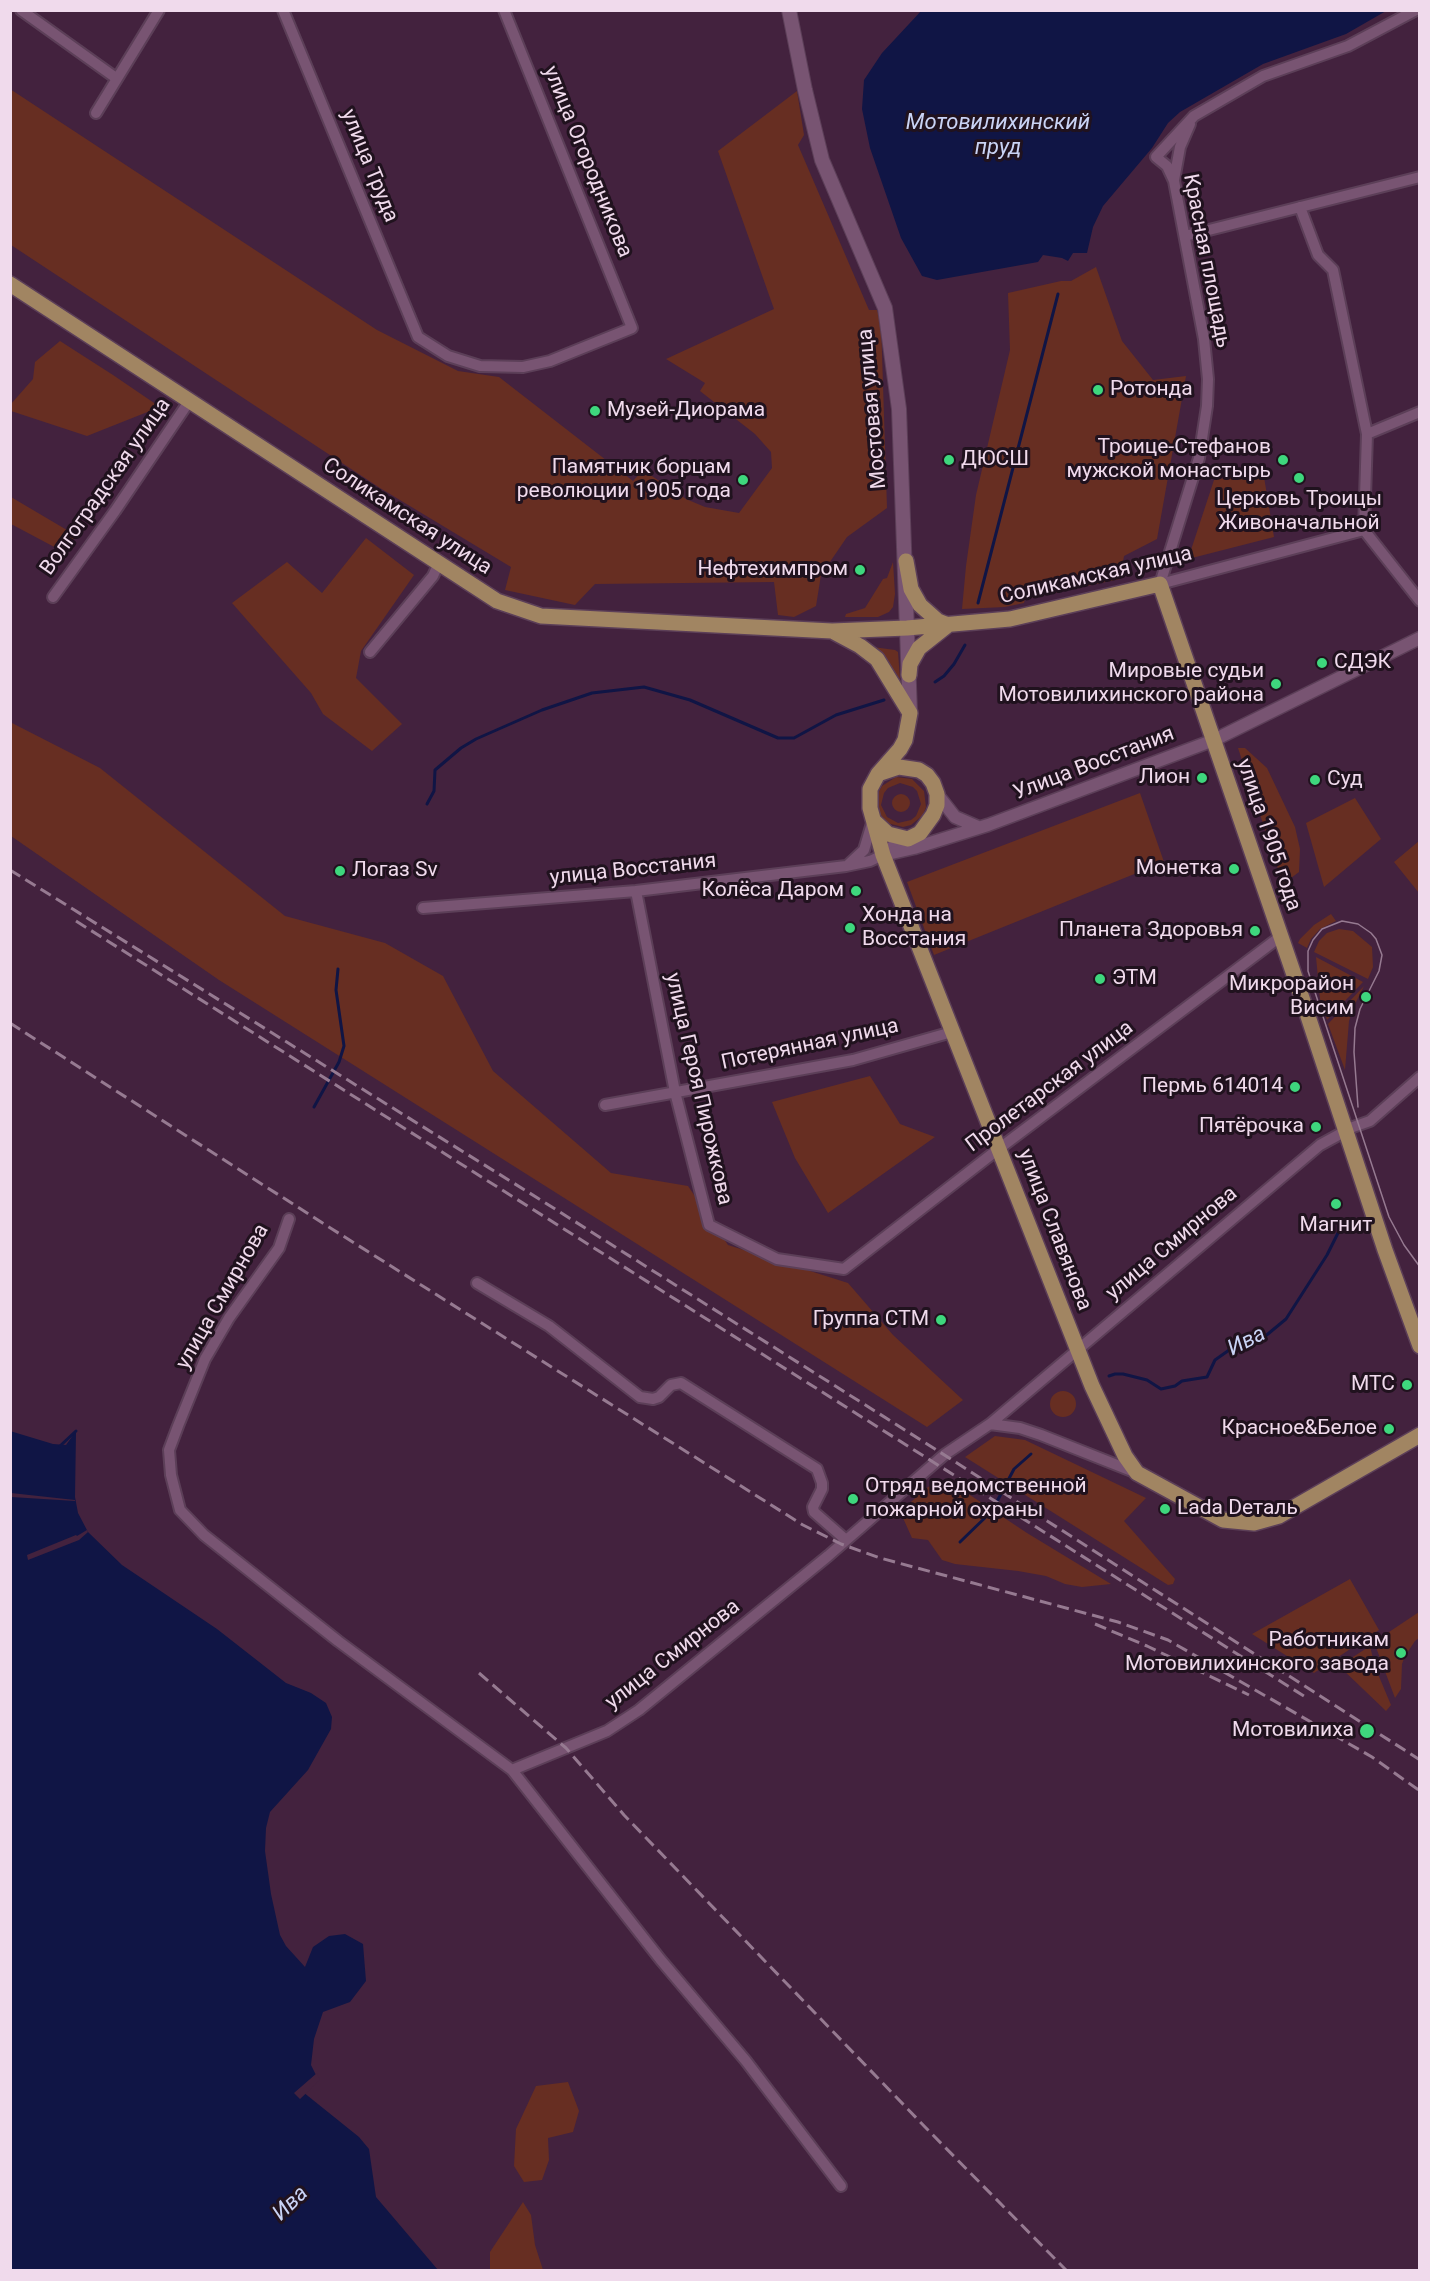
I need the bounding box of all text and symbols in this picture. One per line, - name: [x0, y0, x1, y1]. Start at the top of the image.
- street label: улица Огородникова: [537, 63, 637, 261]
- street label: улица Труда: [335, 106, 403, 226]
- water label: Мотовилихинский пруд: [906, 110, 1090, 162]
- street label: Красная площадь: [1177, 172, 1235, 350]
- street label: Мостовая улица: [853, 328, 893, 490]
- place label: Ротонда: [1110, 377, 1193, 403]
- marker: Ротонда: [1091, 383, 1105, 397]
- street label: Волгоградская улица: [35, 394, 177, 580]
- place label: Музей-Диорама: [607, 398, 765, 424]
- marker: Музей-Диорама: [588, 404, 602, 418]
- place label: Троице-Стефанов мужской монастырь: [1066, 435, 1271, 485]
- place label: ДЮСШ: [961, 447, 1029, 473]
- street label: Соликамская улица: [318, 453, 496, 581]
- marker: ДЮСШ: [942, 453, 956, 467]
- marker: Троице-Стефанов мужской монастырь: [1276, 453, 1290, 467]
- place label: Памятник борцам революции 1905 года: [517, 455, 731, 505]
- marker: Церковь Троицы Живоначальной: [1292, 471, 1306, 485]
- marker: Памятник борцам революции 1905 года: [736, 473, 750, 487]
- place label: Церковь Троицы Живоначальной: [1216, 487, 1382, 537]
- street label: Соликамская улица: [998, 542, 1194, 610]
- place label: Нефтехимпром: [697, 557, 848, 583]
- marker: Нефтехимпром: [853, 563, 867, 577]
- place label: СДЭК: [1334, 650, 1391, 676]
- marker: СДЭК: [1315, 656, 1329, 670]
- place label: Мировые судьи Мотовилихинского района: [998, 659, 1264, 709]
- marker: Мировые судьи Мотовилихинского района: [1269, 677, 1283, 691]
- street label: Улица Восстания: [1010, 722, 1178, 806]
- street label: улица 1905 года: [1230, 756, 1306, 914]
- place label: Лион: [1139, 765, 1190, 791]
- place label: Суд: [1327, 767, 1363, 793]
- marker: Лион: [1195, 771, 1209, 785]
- marker: Суд: [1308, 773, 1322, 787]
- street label: улица Восстания: [549, 849, 717, 891]
- place label: Монетка: [1136, 856, 1222, 882]
- place label: Логаз Sv: [352, 858, 438, 884]
- marker: Монетка: [1227, 862, 1241, 876]
- marker: Логаз Sv: [333, 864, 347, 878]
- place label: Колёса Даром: [702, 878, 844, 904]
- marker: Колёса Даром: [849, 884, 863, 898]
- place label: Хонда на Восстания: [862, 903, 966, 953]
- place label: Планета Здоровья: [1059, 918, 1243, 944]
- marker: Хонда на Восстания: [843, 921, 857, 935]
- marker: Планета Здоровья: [1248, 924, 1262, 938]
- place label: ЭТМ: [1112, 966, 1157, 992]
- street label: улица Героя Пирожкова: [659, 970, 737, 1208]
- marker: ЭТМ: [1093, 972, 1107, 986]
- place label: Микрорайон Висим: [1229, 972, 1354, 1022]
- marker: Микрорайон Висим: [1359, 990, 1373, 1004]
- street label: Потерянная улица: [719, 1014, 901, 1076]
- street label: Пролетарская улица: [961, 1016, 1139, 1158]
- place label: Пермь 614014: [1142, 1074, 1283, 1100]
- marker: Пермь 614014: [1288, 1080, 1302, 1094]
- place label: Пятёрочка: [1199, 1114, 1304, 1140]
- marker: Пятёрочка: [1309, 1120, 1323, 1134]
- street label: улица Славянова: [1012, 1146, 1096, 1314]
- street label: улица Смирнова: [1101, 1182, 1243, 1306]
- marker: Магнит: [1329, 1197, 1343, 1211]
- place label: Магнит: [1300, 1213, 1372, 1239]
- street label: улица Смирнова: [171, 1220, 275, 1374]
- place label: Группа СТМ: [813, 1307, 929, 1333]
- marker: Группа СТМ: [934, 1313, 948, 1327]
- water label: Ива: [1224, 1321, 1270, 1363]
- place label: МТС: [1351, 1372, 1395, 1398]
- marker: МТС: [1400, 1378, 1414, 1392]
- place label: Красное&Белое: [1222, 1416, 1377, 1442]
- marker: Красное&Белое: [1382, 1422, 1396, 1436]
- place label: Отряд ведомственной пожарной охраны: [865, 1474, 1087, 1524]
- marker: Отряд ведомственной пожарной охраны: [846, 1492, 860, 1506]
- place label: Lada Dеталь: [1177, 1496, 1298, 1522]
- marker: Lada Dеталь: [1158, 1502, 1172, 1516]
- street label: улица Смирнова: [601, 1595, 745, 1715]
- place label: Работникам Мотовилихинского завода: [1125, 1628, 1389, 1678]
- marker: Работникам Мотовилихинского завода: [1394, 1646, 1408, 1660]
- place label: Мотовилиха: [1232, 1718, 1354, 1744]
- marker: Мотовилиха: [1358, 1722, 1376, 1740]
- water label: Ива: [268, 2181, 314, 2227]

